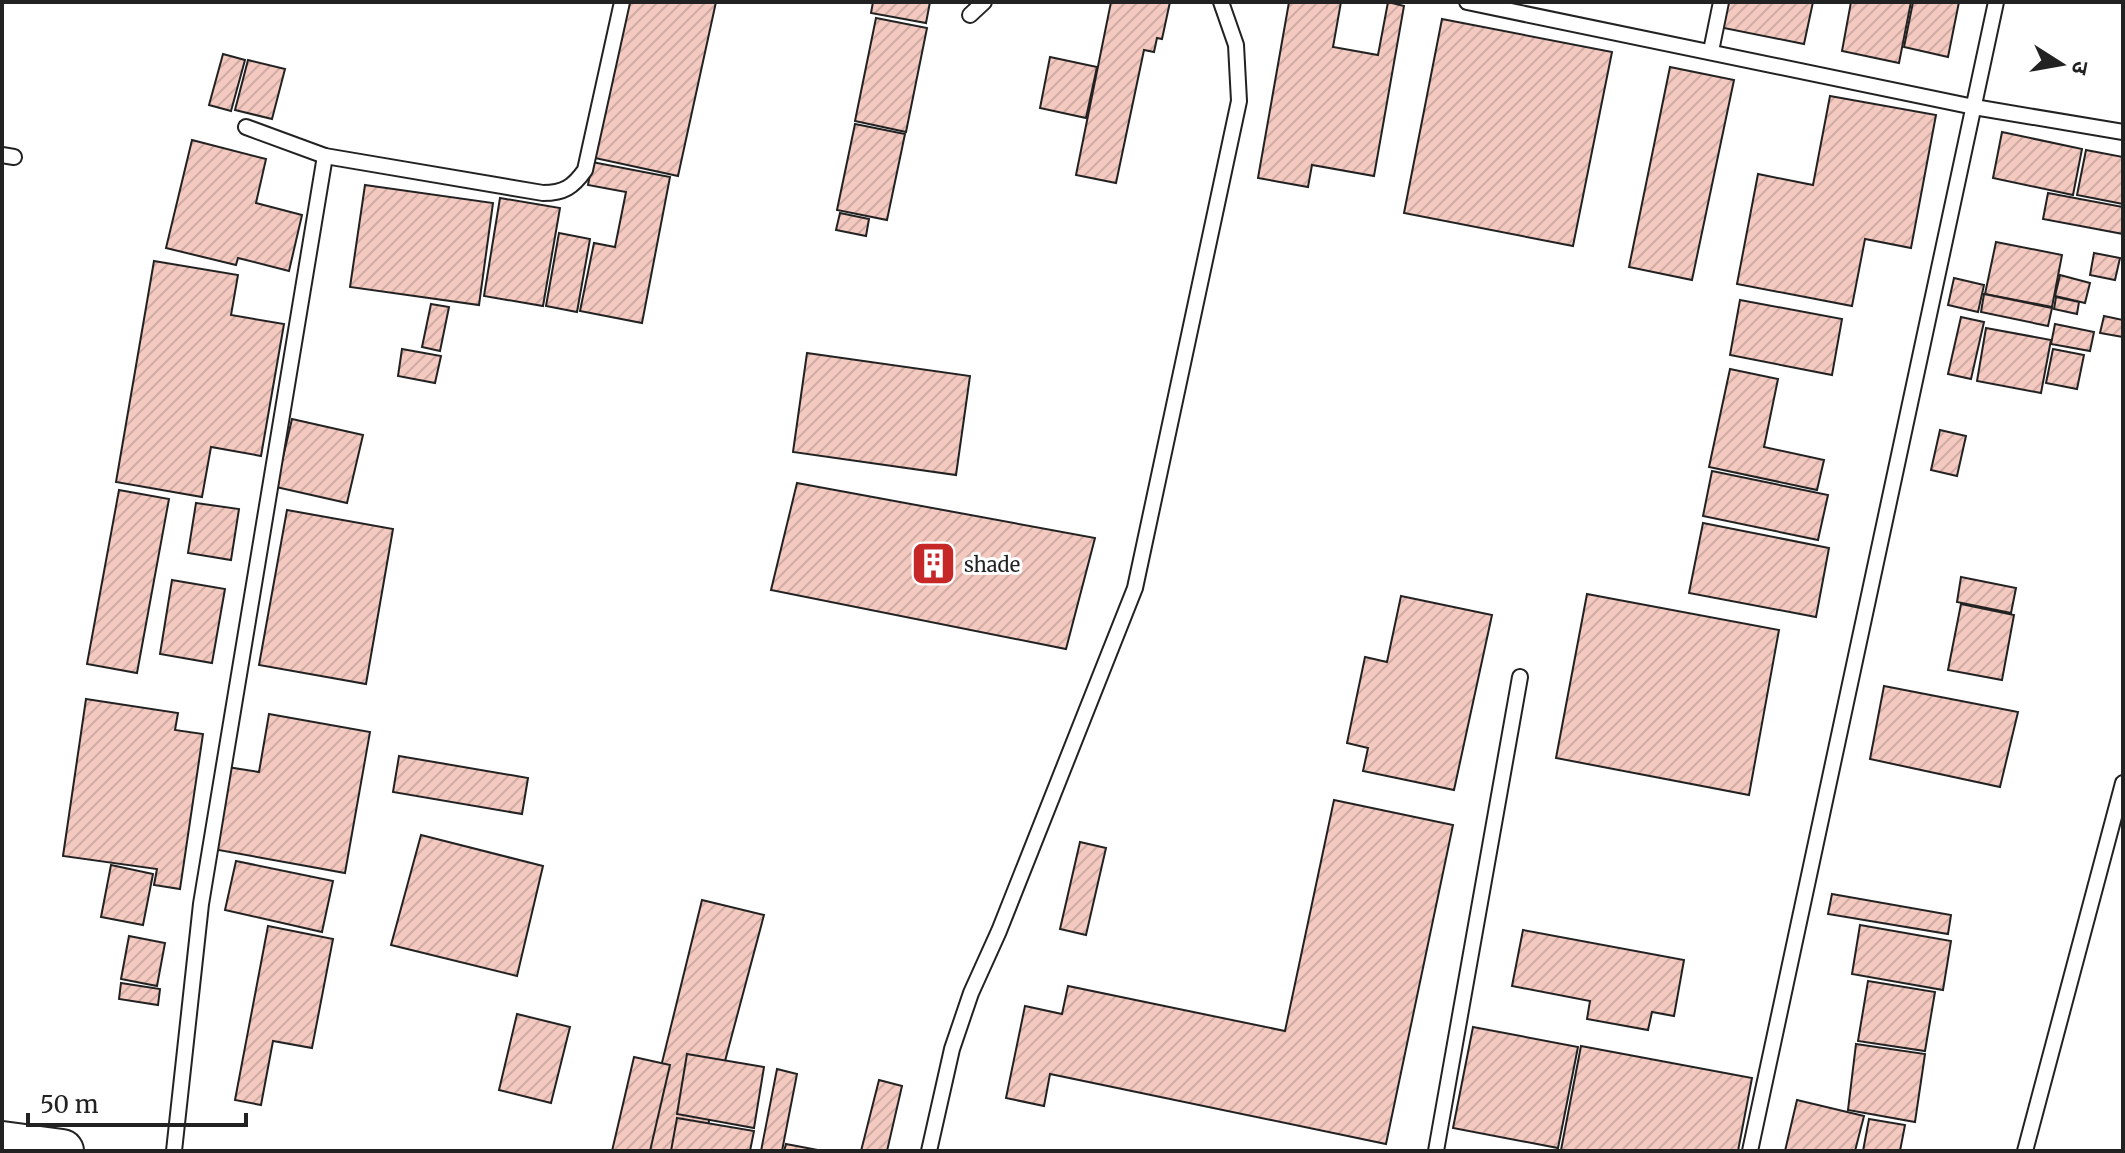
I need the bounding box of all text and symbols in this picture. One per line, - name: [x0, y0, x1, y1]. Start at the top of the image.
- north arrow: [2021, 24, 2101, 104]
- text: उ: [2065, 59, 2096, 78]
- building icon: shade: [909, 540, 957, 588]
- place label: shade: [964, 552, 1020, 577]
- scale bar: [28, 1077, 246, 1127]
- text: 50 m: [40, 1089, 99, 1120]

